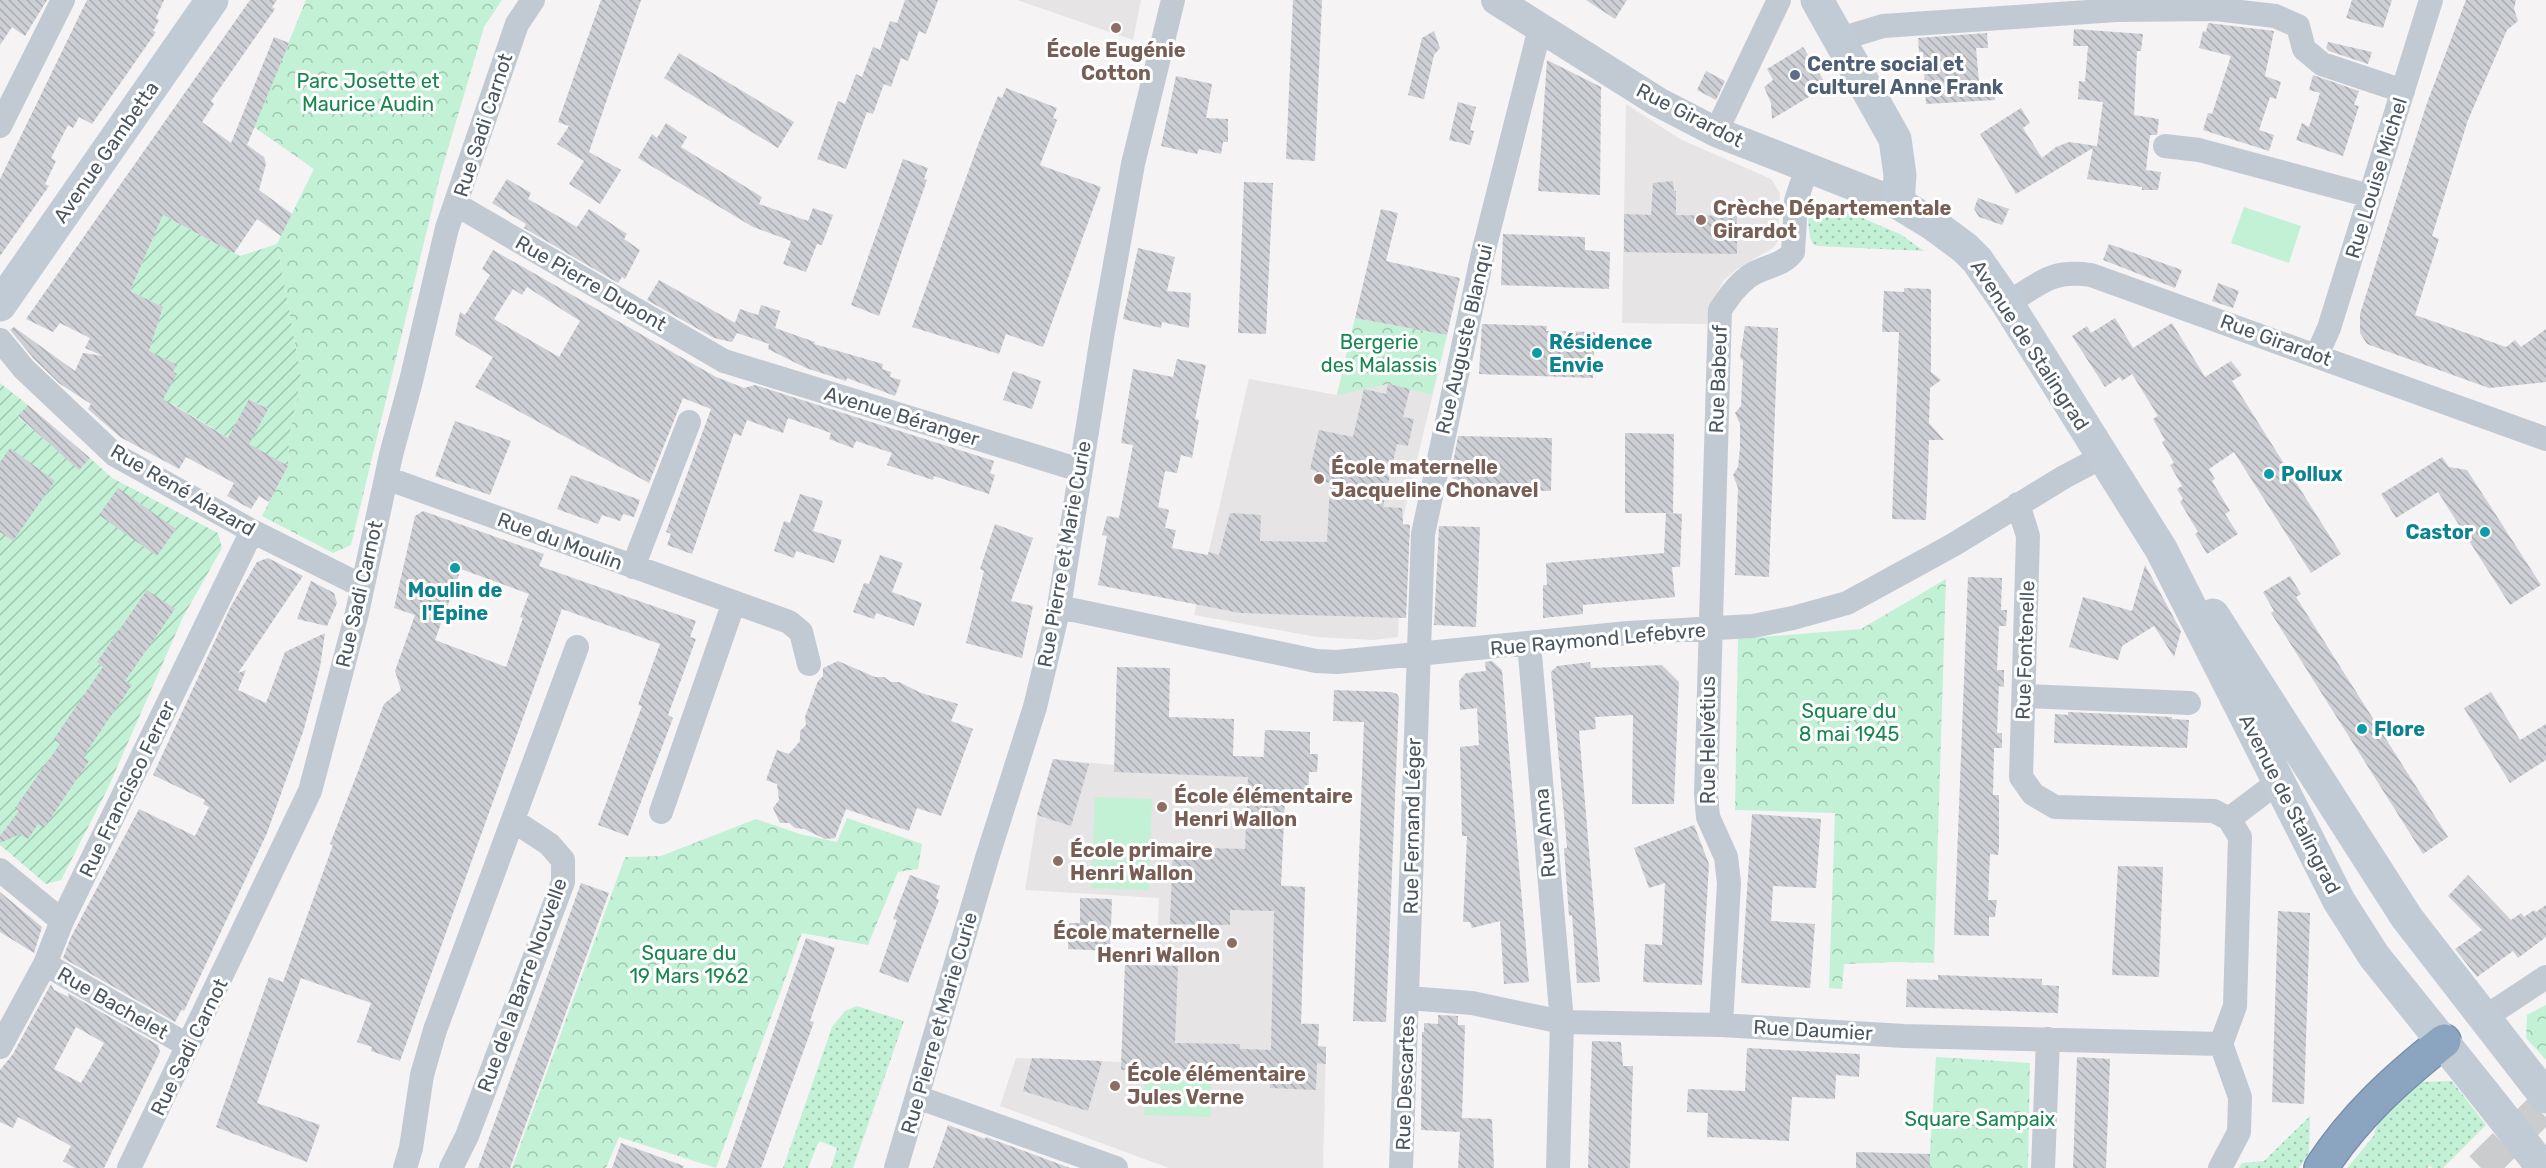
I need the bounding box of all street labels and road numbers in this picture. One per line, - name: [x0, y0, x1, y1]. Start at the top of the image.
- street label: Rue Sadi Carnot: [448, 50, 518, 200]
- street label: Avenue Gambetta: [48, 77, 164, 227]
- street label: Rue Girardot: [1633, 78, 1748, 152]
- street label: Rue Louise Michel: [2340, 95, 2412, 261]
- street label: Rue Pierre Dupont: [511, 230, 671, 336]
- street label: Rue Auguste Blanqui: [1430, 242, 1498, 436]
- street label: Avenue de Stalingrad: [1966, 255, 2094, 435]
- street label: Rue Girardot: [2217, 309, 2335, 371]
- street label: Rue Babeuf: [1704, 324, 1732, 434]
- street label: Avenue Béranger: [822, 381, 983, 451]
- street label: Rue René Alazard: [106, 439, 260, 541]
- street label: Rue Pierre et Marie Curie: [1032, 439, 1096, 669]
- street label: Rue du Moulin: [494, 507, 626, 575]
- street label: Rue Sadi Carnot: [330, 518, 388, 670]
- street label: Rue Fontenelle: [2011, 580, 2039, 720]
- street label: Rue Raymond Lefebvre: [1489, 618, 1707, 660]
- street label: Rue Helvétius: [1696, 676, 1720, 804]
- street label: Rue Francisco Ferrer: [74, 697, 180, 881]
- street label: Avenue de Stalingrad: [2234, 710, 2346, 898]
- street label: Rue Fernand Léger: [1398, 737, 1426, 914]
- street label: Rue Anna: [1529, 787, 1561, 879]
- street label: Rue de la Barre Nouvelle: [472, 875, 572, 1095]
- street label: Rue Pierre et Marie Curie: [896, 909, 982, 1137]
- street label: Rue Bachelet: [53, 962, 173, 1044]
- street label: Rue Sadi Carnot: [145, 974, 233, 1120]
- street label: Rue Descartes: [1391, 1015, 1419, 1151]
- street label: Rue Daumier: [1753, 1015, 1874, 1045]

